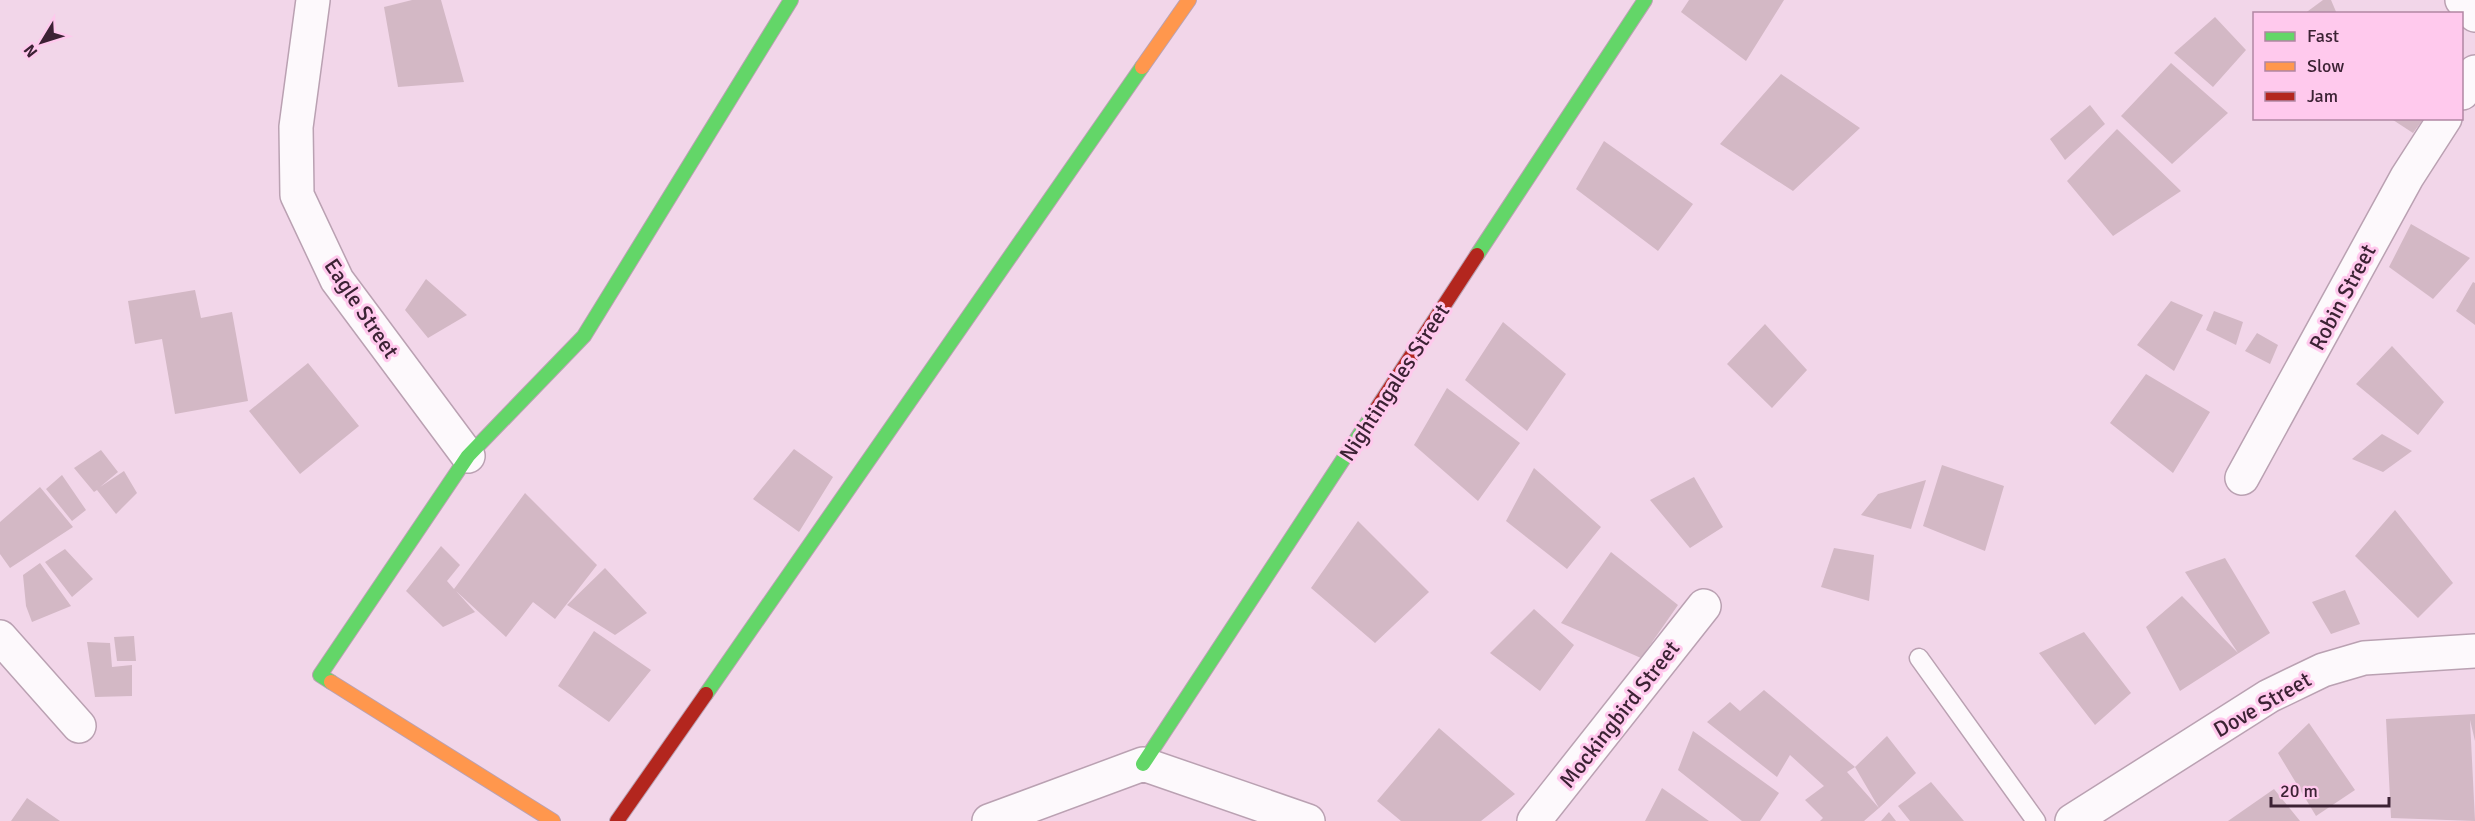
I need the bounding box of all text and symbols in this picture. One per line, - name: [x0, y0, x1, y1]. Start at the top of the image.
- north arrow: [12, 12, 72, 72]
- legend: [2253, 12, 2463, 120]
- text: Fast: [2307, 25, 2339, 47]
- text: N: [20, 40, 42, 61]
- text: Slow: [2307, 55, 2344, 77]
- text: Jam: [2307, 85, 2338, 107]
- street label: Robin Street: [2303, 239, 2382, 355]
- street label: Eagle Street: [318, 253, 405, 363]
- street label: Nightingales Street: [1333, 298, 1456, 466]
- street label: Mockingbird Street: [1554, 635, 1685, 793]
- street label: Dove Street: [2209, 666, 2316, 743]
- scale bar: [2271, 770, 2390, 808]
- text: 20 m: [2280, 780, 2318, 802]

